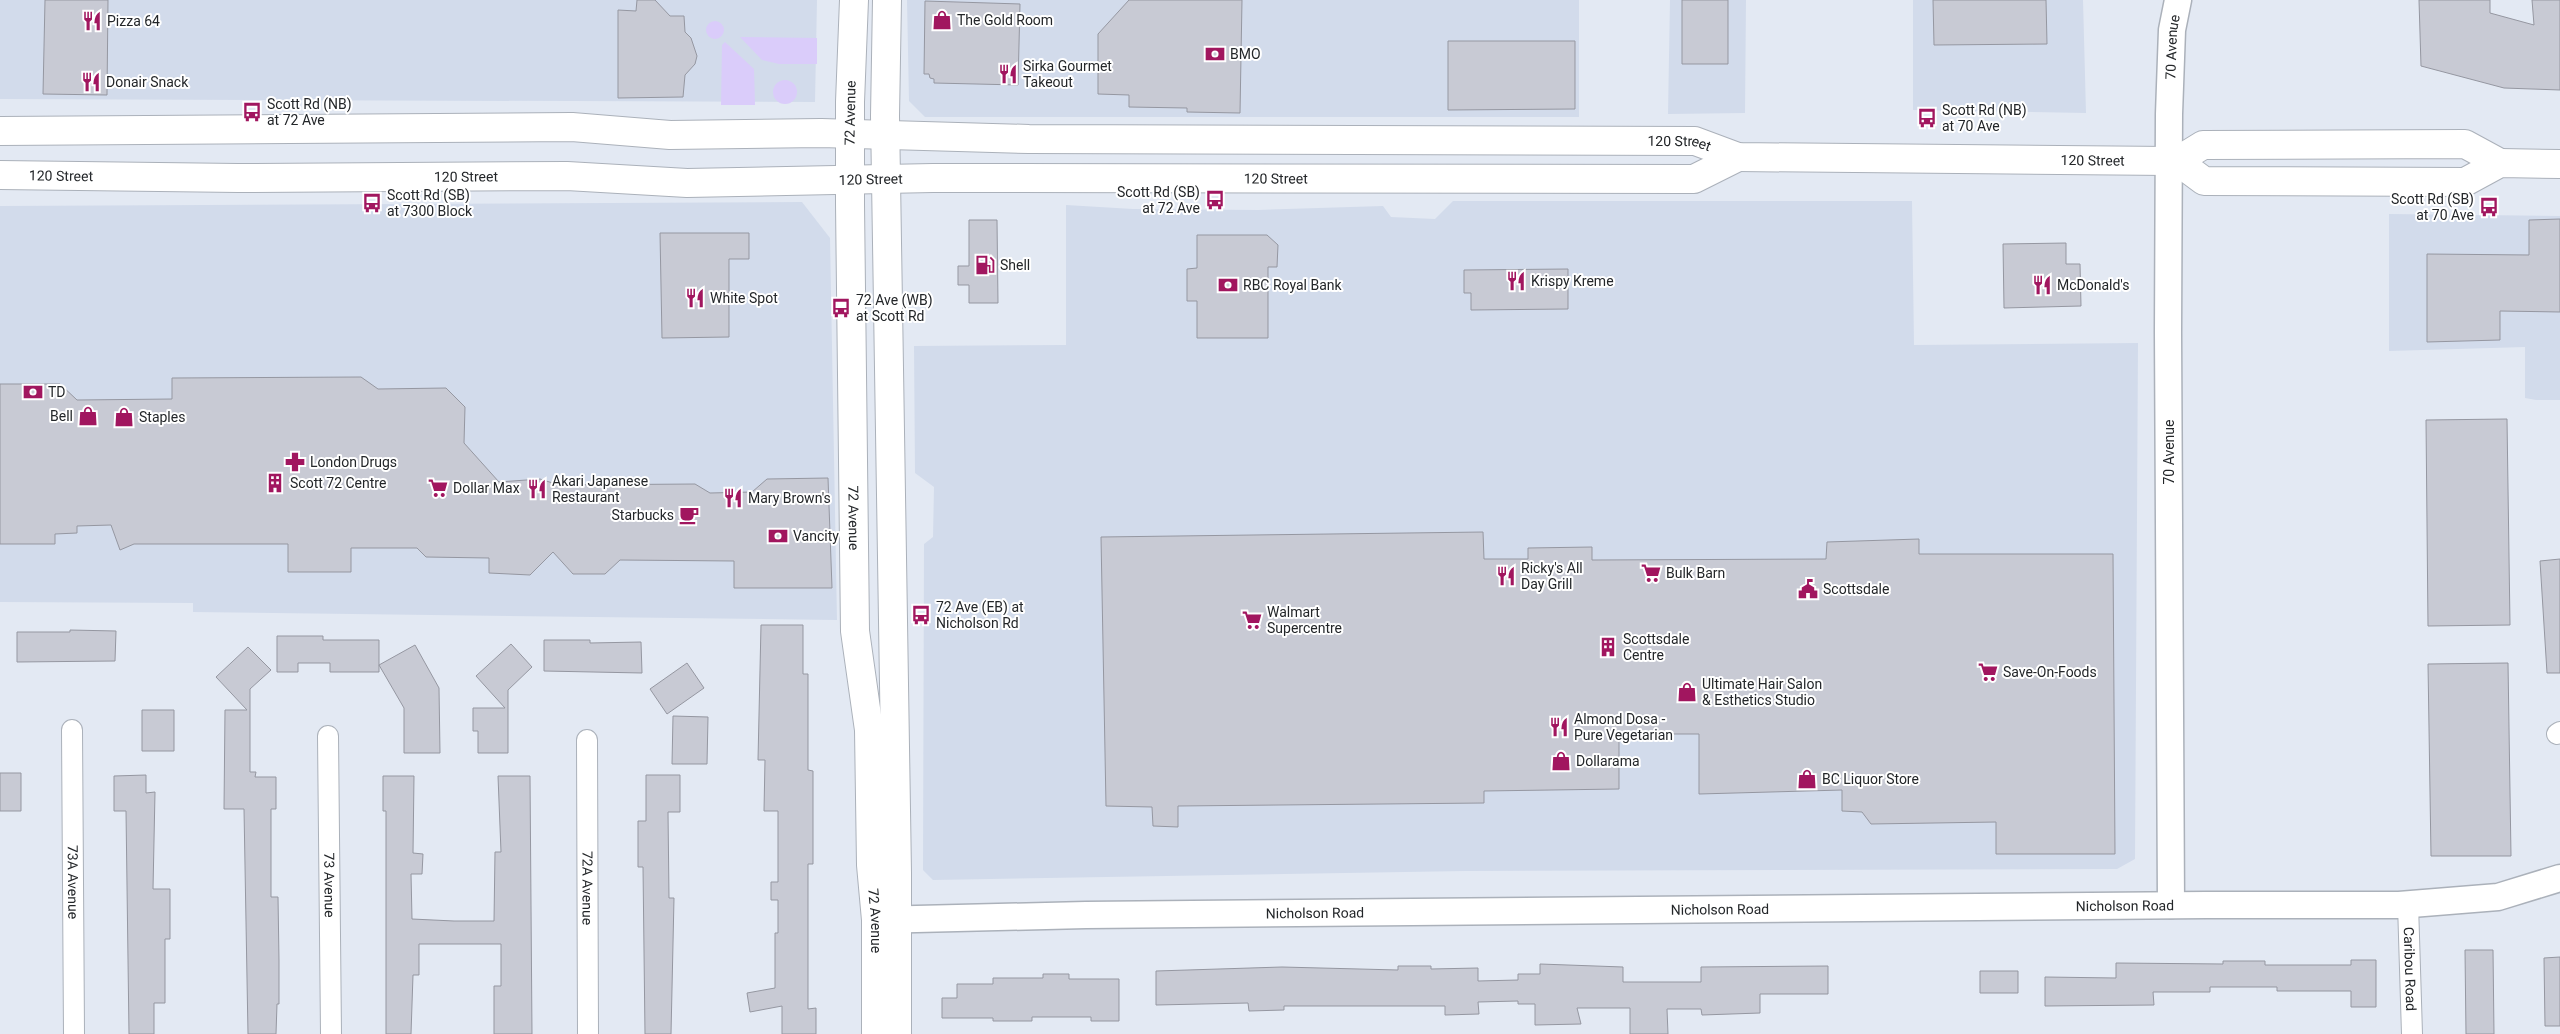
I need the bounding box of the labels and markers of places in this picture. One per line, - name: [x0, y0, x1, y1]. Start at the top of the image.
- shop icon: The Gold Room: [931, 9, 953, 31]
- restaurant icon: Pizza 64: [81, 10, 103, 32]
- place label: The Gold Room: [957, 12, 1053, 28]
- place label: Pizza 64: [107, 13, 160, 29]
- bank icon: BMO: [1204, 43, 1226, 65]
- place label: BMO: [1230, 46, 1261, 62]
- place label: Sirka Gourmet Takeout: [1023, 58, 1112, 90]
- restaurant icon: Sirka Gourmet Takeout: [997, 63, 1019, 85]
- restaurant icon: Donair Snack: [80, 71, 102, 93]
- place label: Donair Snack: [106, 74, 189, 90]
- place label: Scott Rd (NB) at 72 Ave: [267, 96, 352, 128]
- bus stop icon: Scott Rd (NB) at 72 Ave: [241, 101, 263, 123]
- place label: Scott Rd (NB) at 70 Ave: [1942, 102, 2027, 134]
- bus stop icon: Scott Rd (NB) at 70 Ave: [1916, 107, 1938, 129]
- place label: Scott Rd (SB) at 72 Ave: [1117, 184, 1200, 216]
- place label: Scott Rd (SB) at 7300 Block: [387, 187, 473, 219]
- bus stop icon: Scott Rd (SB) at 72 Ave: [1204, 189, 1226, 211]
- place label: Scott Rd (SB) at 70 Ave: [2391, 191, 2474, 223]
- bus stop icon: Scott Rd (SB) at 7300 Block: [361, 192, 383, 214]
- bus stop icon: Scott Rd (SB) at 70 Ave: [2478, 196, 2500, 218]
- fuel station icon: Shell: [974, 254, 996, 276]
- place label: Shell: [1000, 257, 1030, 273]
- restaurant icon: Krispy Kreme: [1505, 270, 1527, 292]
- place label: Krispy Kreme: [1531, 273, 1614, 289]
- bank icon: RBC Royal Bank: [1217, 274, 1239, 296]
- restaurant icon: McDonald's: [2031, 274, 2053, 296]
- place label: RBC Royal Bank: [1243, 277, 1343, 293]
- place label: McDonald's: [2057, 277, 2130, 293]
- restaurant icon: White Spot: [684, 287, 706, 309]
- place label: White Spot: [710, 290, 778, 306]
- place label: 72 Ave (WB) at Scott Rd: [856, 292, 933, 324]
- bus stop icon: 72 Ave (WB) at Scott Rd: [830, 297, 852, 319]
- bank icon: TD: [22, 381, 44, 403]
- place label: TD: [48, 384, 66, 400]
- shop icon: Bell: [77, 405, 99, 427]
- shop icon: Staples: [113, 406, 135, 428]
- place label: Bell: [50, 408, 73, 424]
- place label: Staples: [139, 409, 185, 425]
- pharmacy icon: London Drugs: [284, 451, 306, 473]
- place label: London Drugs: [310, 454, 397, 470]
- building icon: Scott 72 Centre: [264, 472, 286, 494]
- place label: Akari Japanese Restaurant: [552, 473, 648, 505]
- place label: Scott 72 Centre: [290, 475, 386, 491]
- supermarket icon: Dollar Max: [427, 477, 449, 499]
- restaurant icon: Akari Japanese Restaurant: [526, 478, 548, 500]
- place label: Dollar Max: [453, 480, 520, 496]
- restaurant icon: Mary Brown's: [722, 487, 744, 509]
- place label: Mary Brown's: [748, 490, 831, 506]
- cafe icon: Starbucks: [678, 504, 700, 526]
- place label: Starbucks: [612, 507, 674, 523]
- bank icon: Vancity: [767, 525, 789, 547]
- place label: Vancity: [793, 528, 839, 544]
- place label: Ricky's All Day Grill: [1521, 560, 1583, 592]
- supermarket icon: Bulk Barn: [1640, 562, 1662, 584]
- restaurant icon: Ricky's All Day Grill: [1495, 565, 1517, 587]
- place label: Bulk Barn: [1666, 565, 1725, 581]
- public building icon: Scottsdale: [1797, 578, 1819, 600]
- place label: Scottsdale: [1823, 581, 1889, 597]
- place label: 72 Ave (EB) at Nicholson Rd: [936, 599, 1024, 631]
- bus stop icon: 72 Ave (EB) at Nicholson Rd: [910, 604, 932, 626]
- place label: Walmart Supercentre: [1267, 604, 1342, 636]
- supermarket icon: Walmart Supercentre: [1241, 609, 1263, 631]
- place label: Scottsdale Centre: [1623, 631, 1689, 663]
- building icon: Scottsdale Centre: [1597, 636, 1619, 658]
- supermarket icon: Save-On-Foods: [1977, 661, 1999, 683]
- place label: Save-On-Foods: [2003, 664, 2097, 680]
- place label: Ultimate Hair Salon & Esthetics Studio: [1702, 676, 1822, 708]
- shop icon: Ultimate Hair Salon & Esthetics Studio: [1676, 681, 1698, 703]
- place label: Almond Dosa - Pure Vegetarian: [1574, 711, 1673, 743]
- restaurant icon: Almond Dosa - Pure Vegetarian: [1548, 716, 1570, 738]
- shop icon: Dollarama: [1550, 750, 1572, 772]
- place label: Dollarama: [1576, 753, 1640, 769]
- shop icon: BC Liquor Store: [1796, 768, 1818, 790]
- place label: BC Liquor Store: [1822, 771, 1919, 787]

